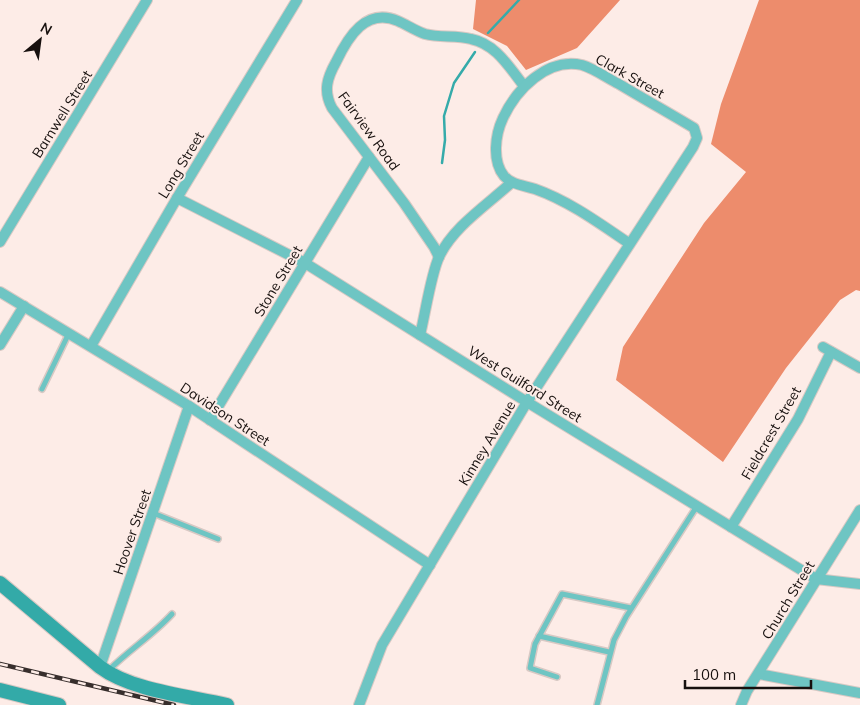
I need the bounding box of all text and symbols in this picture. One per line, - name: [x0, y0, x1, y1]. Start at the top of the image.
- north arrow: [15, 15, 65, 65]
- text: N: [37, 18, 55, 39]
- street label: Clark Street: [592, 50, 668, 102]
- street label: Barnwell Street: [28, 67, 96, 161]
- street label: Fairview Road: [334, 88, 404, 174]
- street label: Long Street: [154, 128, 208, 202]
- street label: Stone Street: [250, 242, 306, 320]
- street label: West Guilford Street: [465, 342, 585, 426]
- street label: Davidson Street: [177, 378, 273, 450]
- street label: Fieldcrest Street: [737, 383, 805, 483]
- street label: Kinney Avenue: [455, 397, 519, 489]
- street label: Hoover Street: [109, 487, 155, 577]
- street label: Church Street: [758, 557, 819, 643]
- scale bar: [685, 658, 811, 690]
- text: 100 m: [692, 665, 736, 684]

